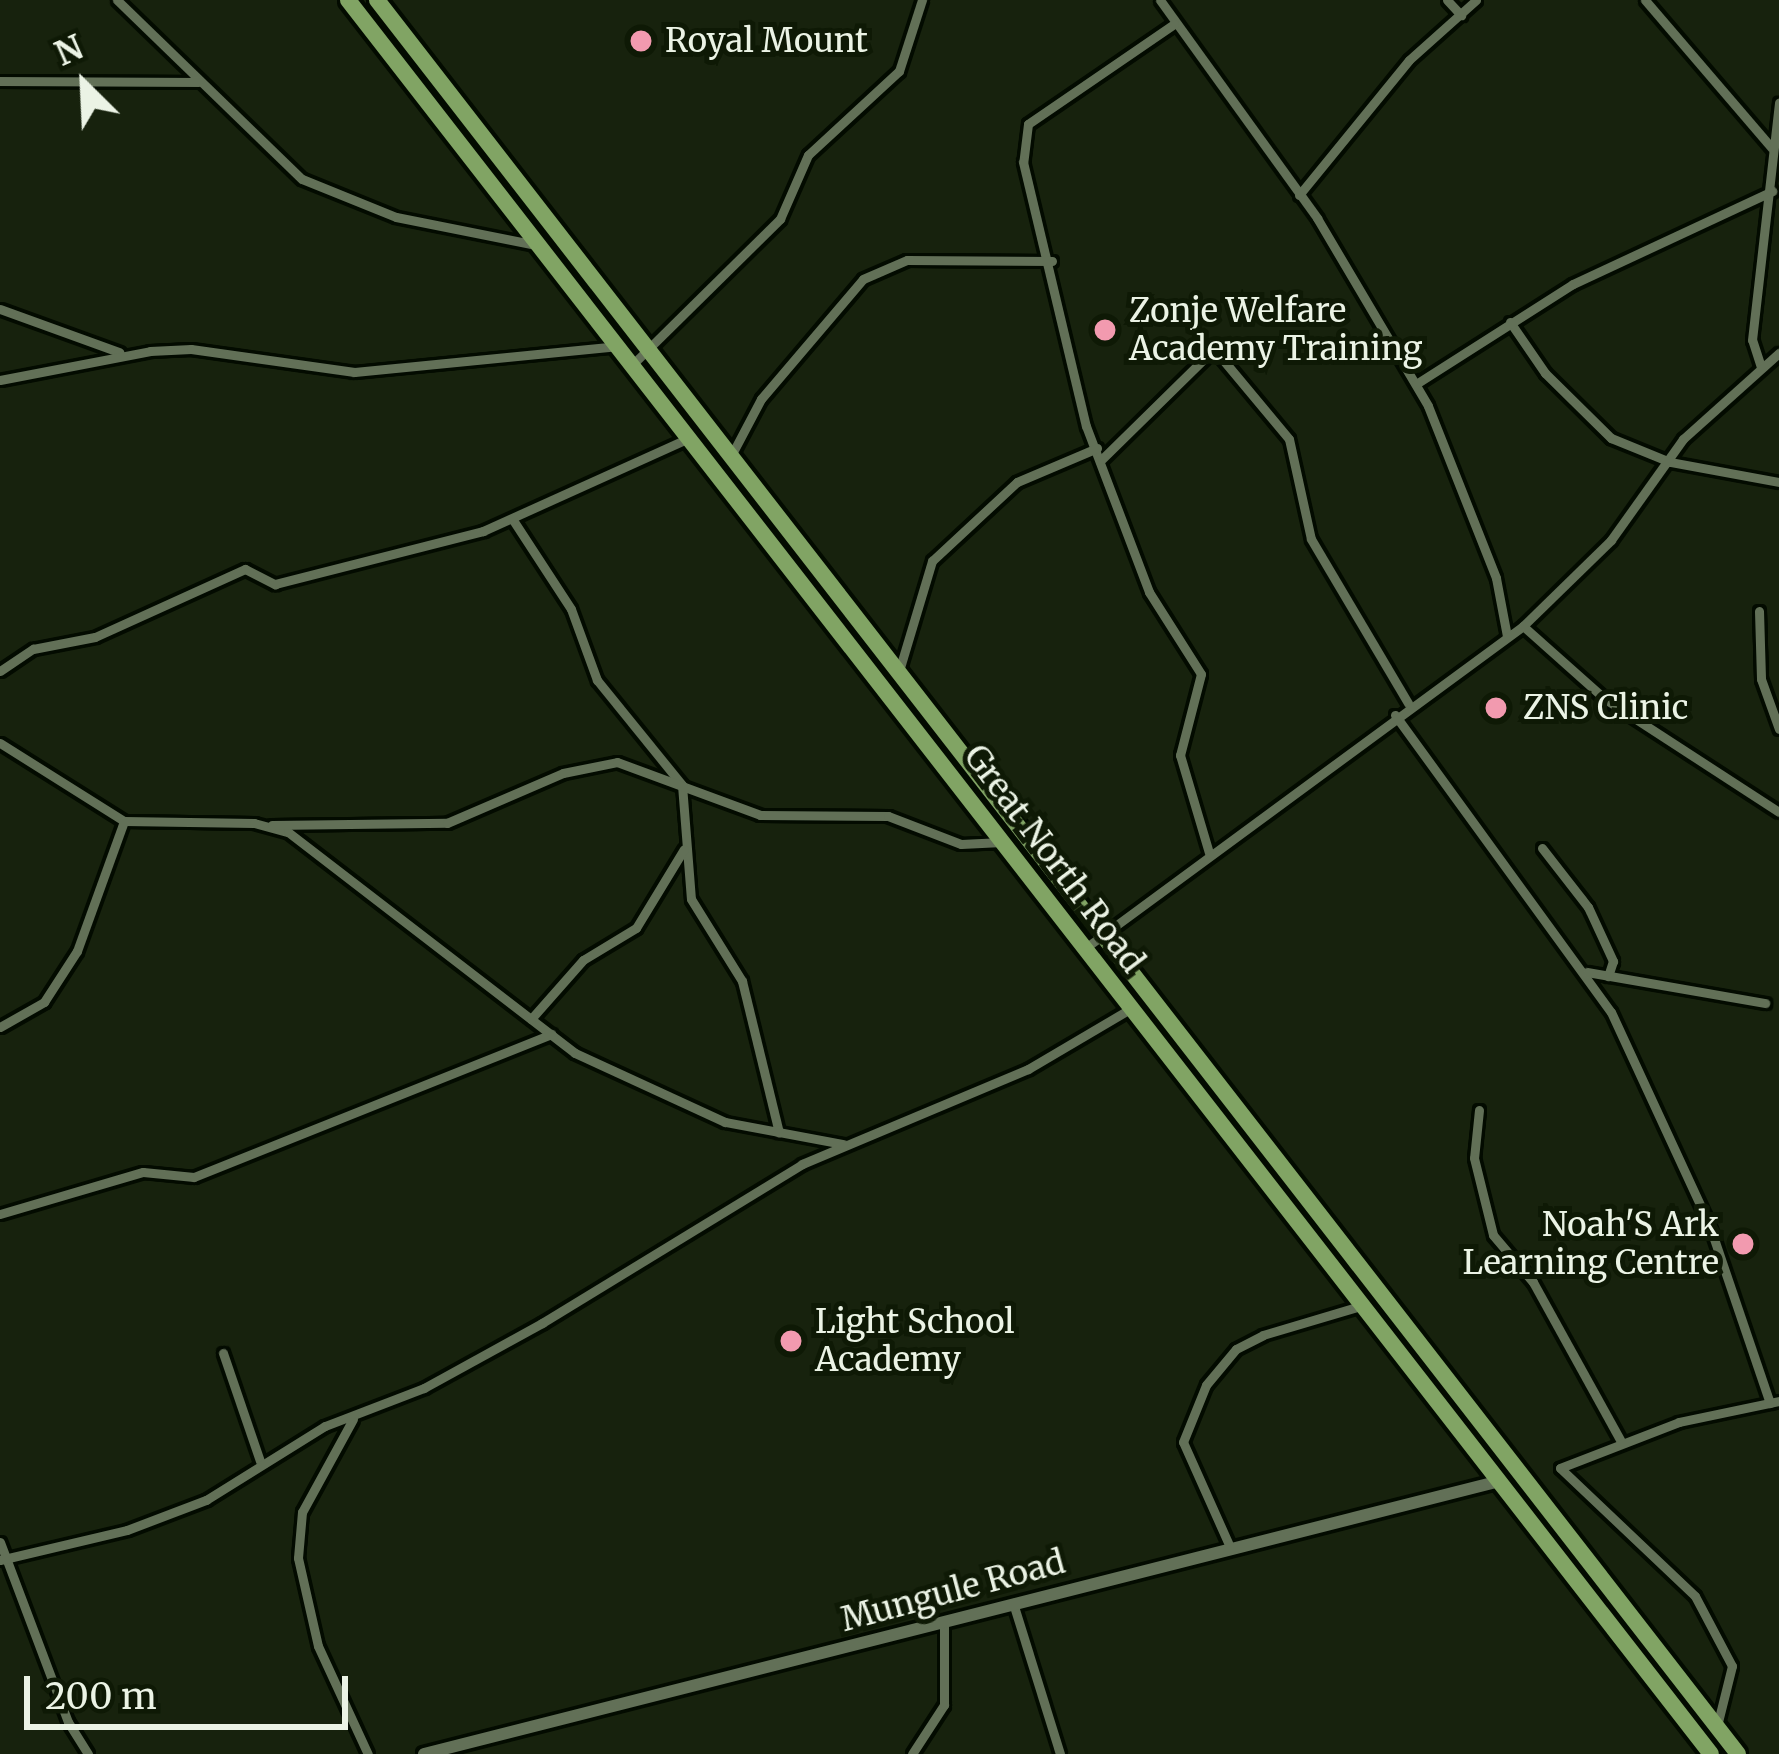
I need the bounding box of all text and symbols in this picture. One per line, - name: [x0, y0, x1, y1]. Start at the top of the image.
- place label: Royal Mount: [665, 21, 868, 61]
- north arrow: [24, 24, 144, 144]
- text: N: [49, 27, 89, 75]
- marker: Royal Mount: [628, 28, 654, 54]
- place label: Zonje Welfare Academy Training: [1129, 291, 1422, 369]
- marker: Zonje Welfare Academy Training: [1092, 317, 1118, 343]
- place label: ZNS Clinic: [1523, 688, 1688, 728]
- marker: ZNS Clinic: [1480, 692, 1512, 724]
- street label: Great North Road: [956, 738, 1152, 980]
- place label: Noah'S Ark Learning Centre: [1463, 1205, 1719, 1283]
- marker: Noah'S Ark Learning Centre: [1730, 1231, 1756, 1257]
- place label: Light School Academy: [815, 1302, 1014, 1380]
- marker: Light School Academy: [778, 1328, 804, 1354]
- street label: Mungule Road: [837, 1542, 1069, 1640]
- scale bar: [30, 1652, 354, 1726]
- text: 200 m: [45, 1674, 157, 1719]

